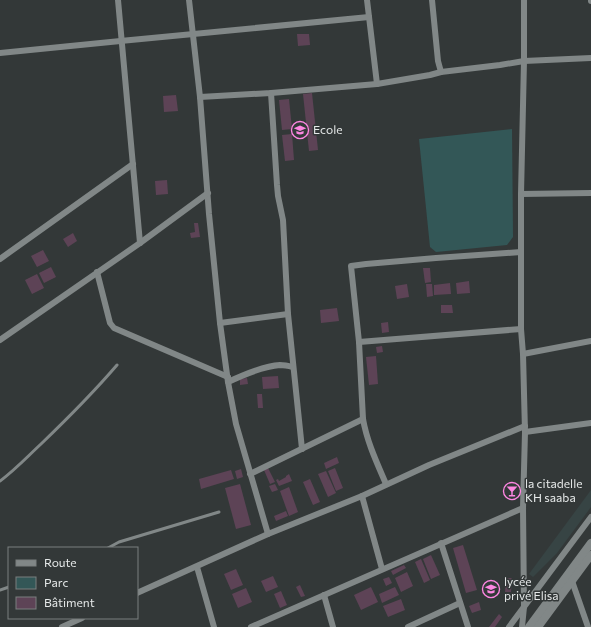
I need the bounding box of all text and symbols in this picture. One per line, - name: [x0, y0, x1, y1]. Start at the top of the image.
- school or university icon: Ecole: [290, 120, 310, 140]
- place label: Ecole: [313, 122, 343, 136]
- place label: la citadelle KH saaba: [525, 476, 583, 504]
- bar icon: la citadelle KH saaba: [502, 481, 522, 501]
- legend: [8, 547, 138, 619]
- text: Route: [44, 555, 77, 569]
- place label: lycée privé Elisa: [504, 574, 559, 602]
- text: Parc: [44, 575, 68, 589]
- school or university icon: lycée privé Elisa: [481, 579, 501, 599]
- text: Bâtiment: [44, 595, 95, 609]

